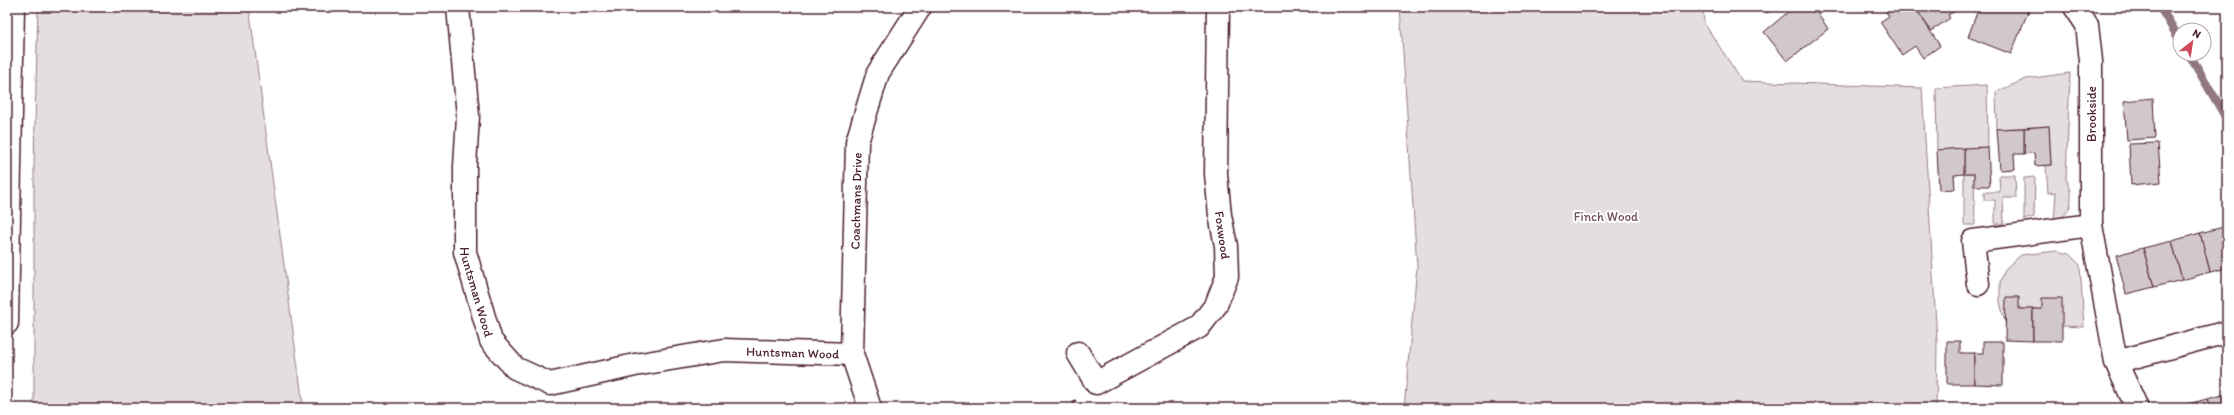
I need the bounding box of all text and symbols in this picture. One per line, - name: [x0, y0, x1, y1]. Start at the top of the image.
- north arrow: [2172, 22, 2212, 62]
- text: N: [2190, 26, 2203, 41]
- street label: Brookside: [2084, 86, 2099, 142]
- street label: Coachmans Drive: [847, 152, 865, 250]
- park label: Finch Wood: [1574, 209, 1638, 224]
- street label: Foxwood: [1212, 210, 1233, 260]
- street label: Huntsman Wood: [457, 247, 496, 339]
- street label: Huntsman Wood: [746, 344, 839, 362]

